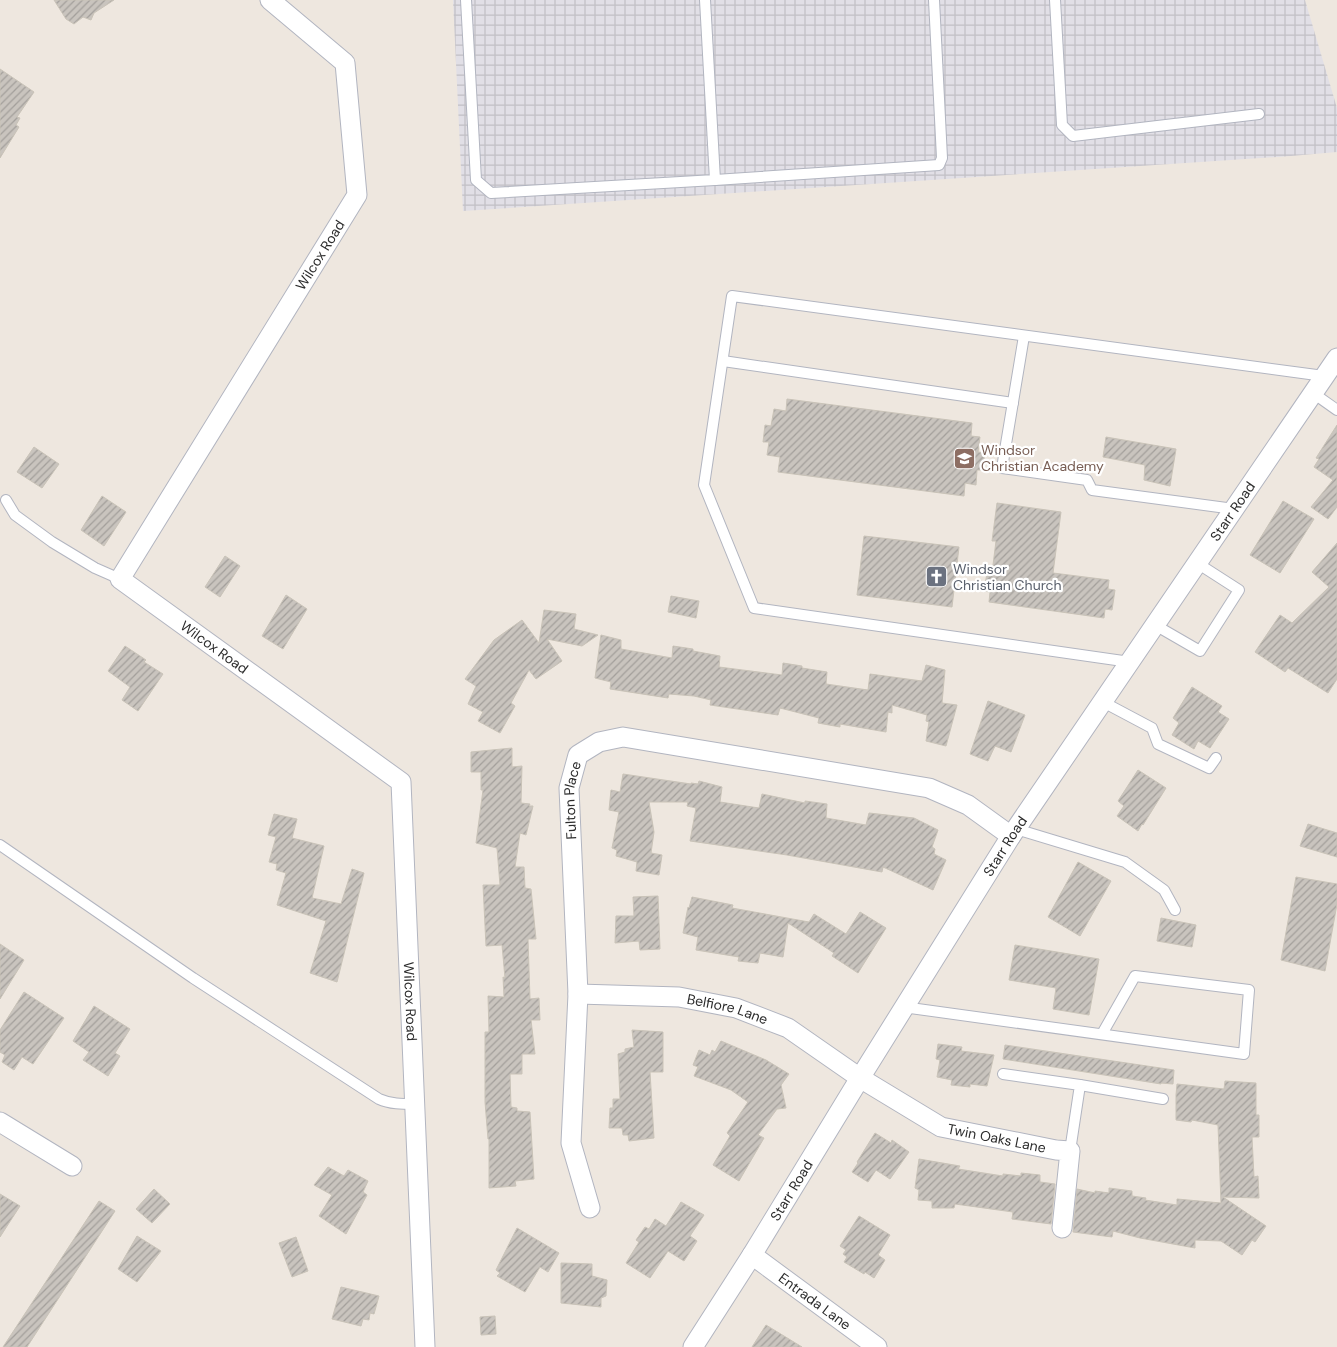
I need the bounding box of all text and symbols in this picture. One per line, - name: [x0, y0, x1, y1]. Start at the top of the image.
- street label: Wilcox Road: [291, 217, 349, 293]
- place label: Windsor Christian Academy: [981, 441, 1104, 475]
- school or university icon: Windsor Christian Academy: [953, 446, 977, 470]
- street label: Starr Road: [1206, 478, 1259, 544]
- place label: Windsor Christian Church: [953, 560, 1062, 594]
- church icon: Windsor Christian Church: [925, 565, 949, 589]
- street label: Wilcox Road: [177, 617, 252, 678]
- street label: Fulton Place: [560, 759, 585, 840]
- street label: Starr Road: [979, 813, 1031, 880]
- street label: Wilcox Road: [400, 961, 421, 1041]
- street label: Belfiore Lane: [685, 990, 771, 1028]
- street label: Twin Oaks Lane: [946, 1120, 1048, 1157]
- street label: Starr Road: [766, 1157, 817, 1224]
- street label: Entrada Lane: [775, 1269, 855, 1334]

